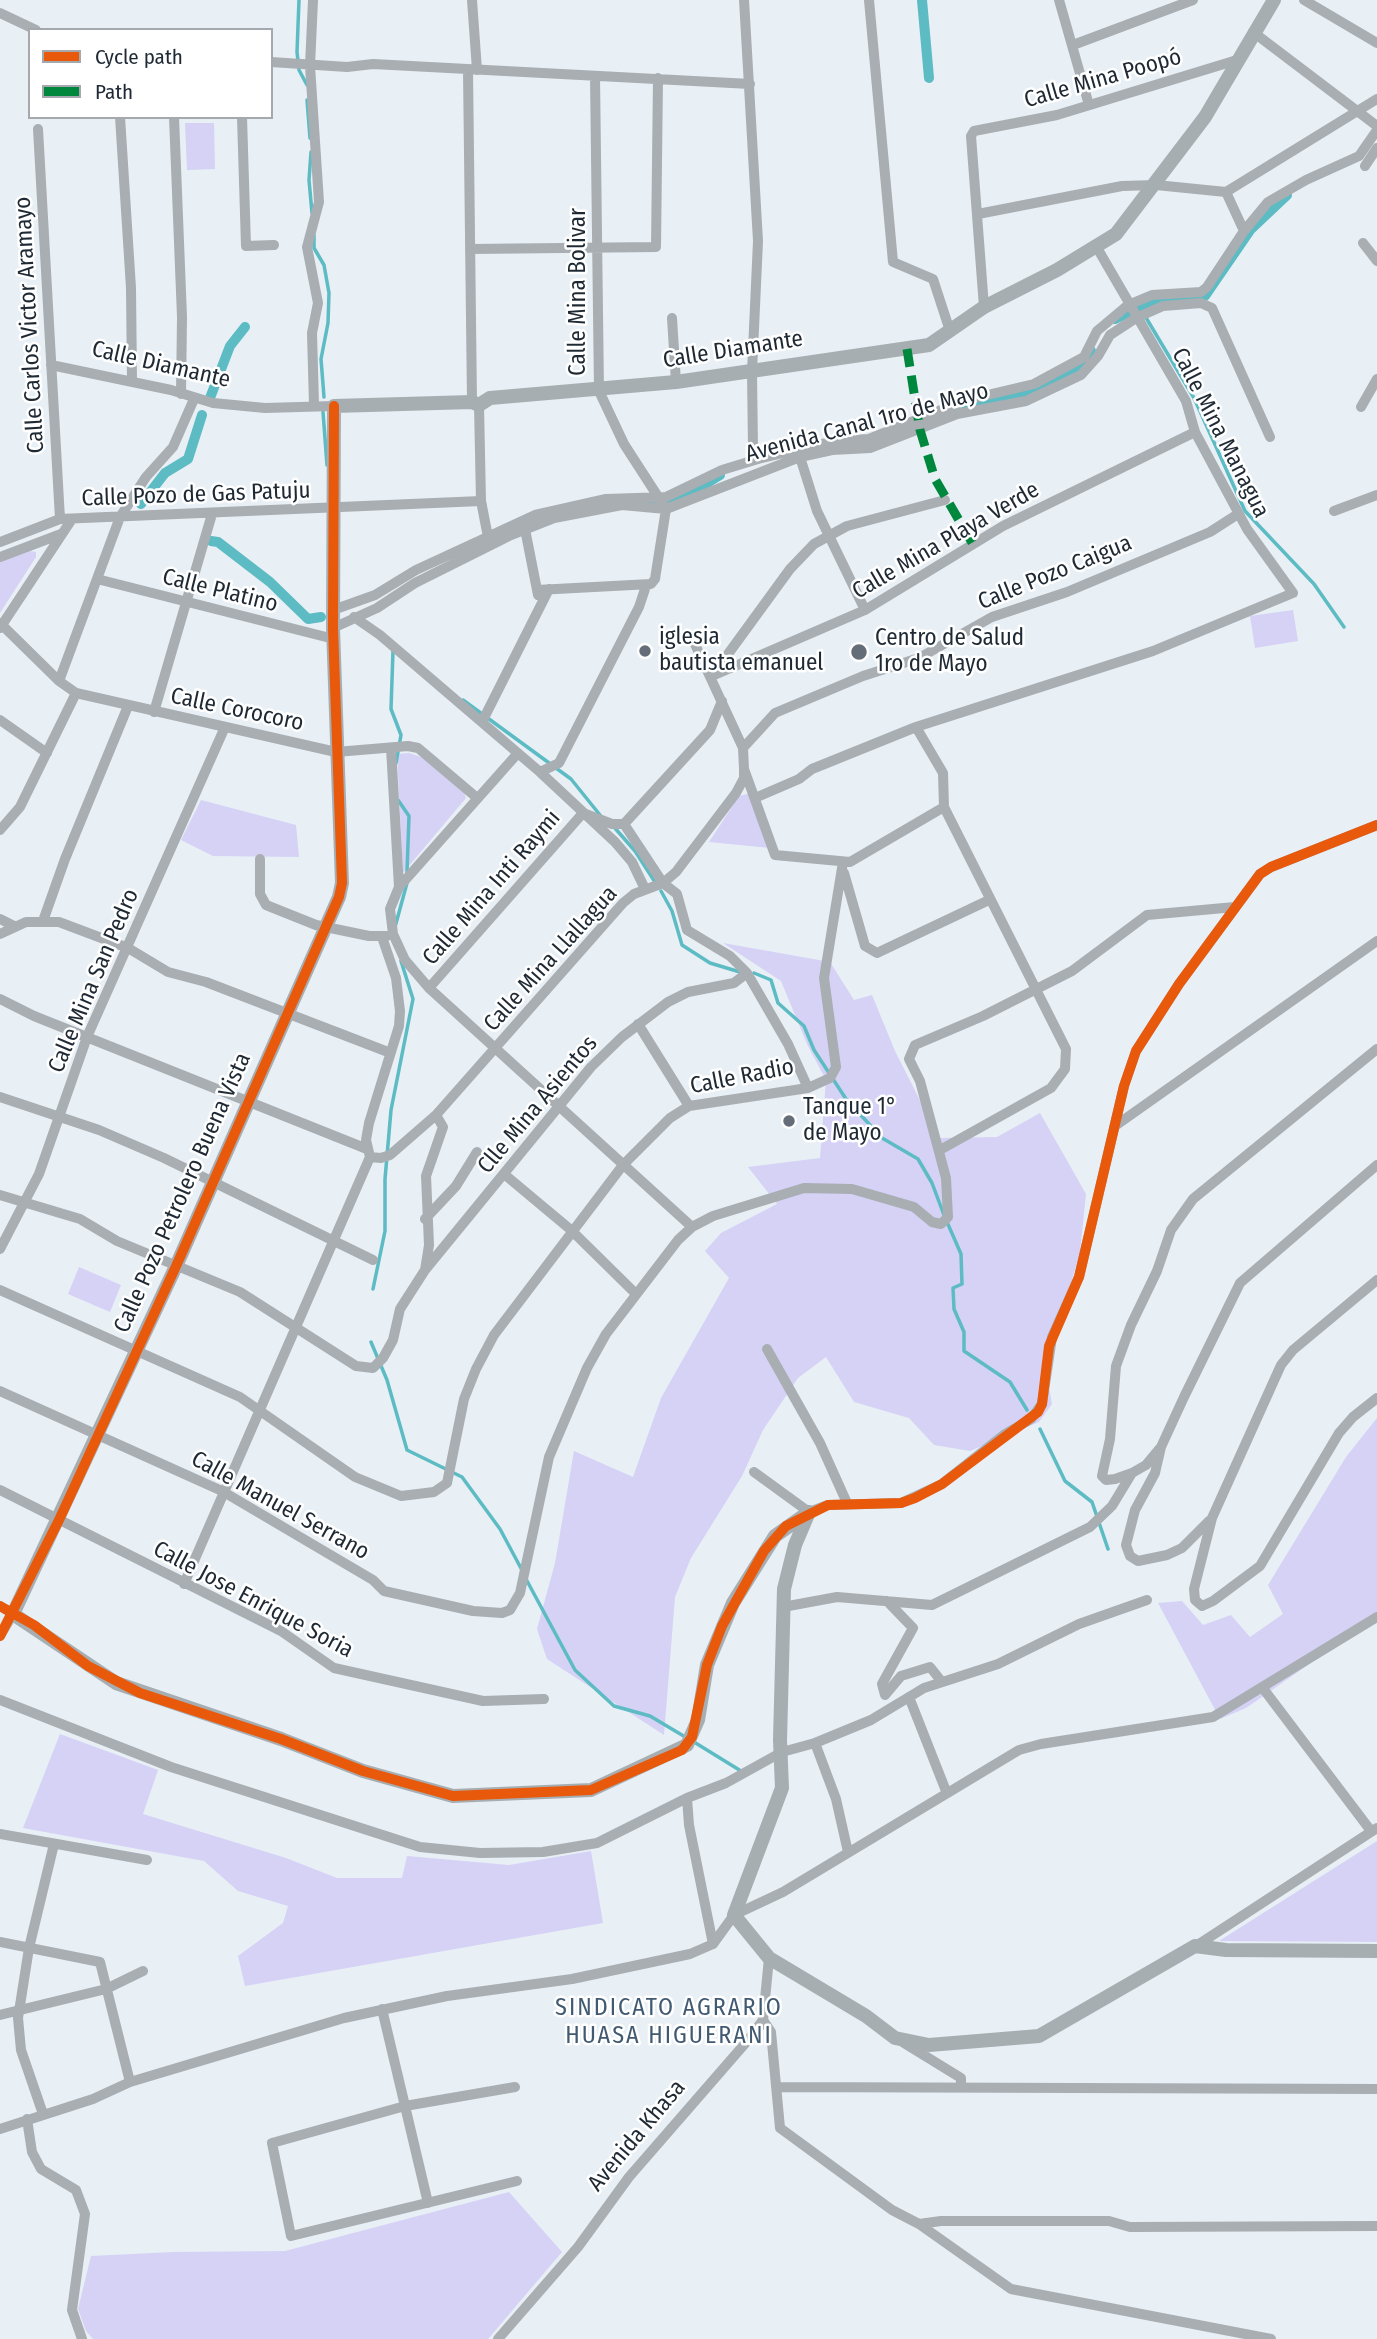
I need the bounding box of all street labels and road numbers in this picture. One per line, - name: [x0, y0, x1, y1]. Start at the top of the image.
- street label: Calle Mina Poopó: [1021, 43, 1185, 115]
- street label: Calle Carlos Victor Aramayo: [9, 196, 51, 454]
- street label: Calle Mina Bolivar: [565, 208, 593, 376]
- street label: Calle Diamante: [661, 325, 805, 375]
- street label: Calle Diamante: [89, 336, 233, 394]
- street label: Calle Mina Managua: [1165, 343, 1275, 523]
- street label: Avenida Canal 1ro de Mayo: [743, 377, 991, 469]
- street label: Calle Mina Playa Verde: [848, 476, 1044, 606]
- street label: Calle Pozo de Gas Patuju: [81, 477, 311, 513]
- street label: Calle Pozo Caigua: [974, 530, 1136, 616]
- street label: Calle Platino: [159, 563, 281, 619]
- street label: Calle Corocoro: [168, 682, 306, 738]
- street label: Calle Mina Inti Raymi: [417, 805, 567, 971]
- street label: Calle Mina Llallagua: [478, 881, 624, 1037]
- street label: Calle Mina San Pedro: [43, 885, 145, 1077]
- street label: Clle Mina Asientos: [472, 1030, 604, 1180]
- street label: Calle Pozo Petrolero Buena Vista: [109, 1049, 257, 1337]
- street label: Calle Radio: [688, 1053, 796, 1101]
- street label: Calle Manuel Serrano: [186, 1446, 374, 1566]
- street label: Calle Jose Enrique Soria: [148, 1536, 358, 1664]
- street label: Avenida Khasa: [582, 2075, 692, 2197]

